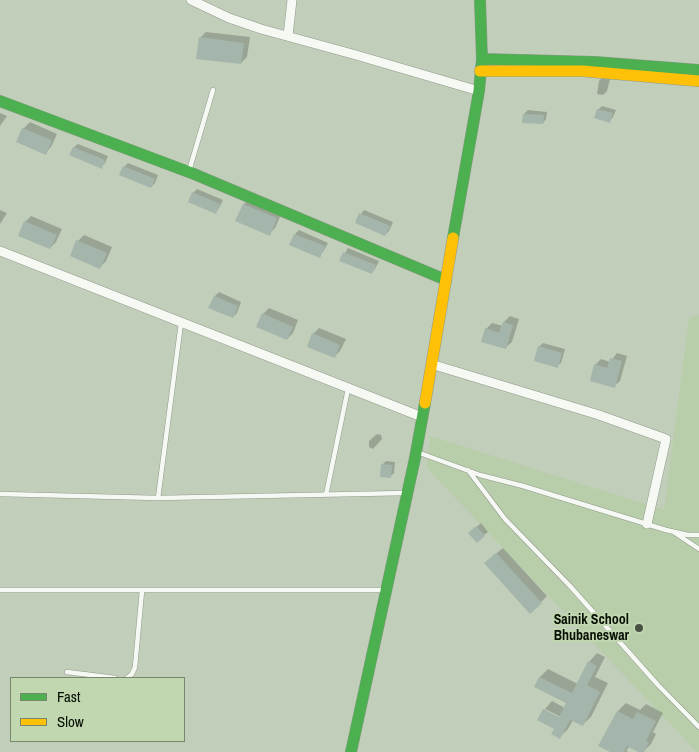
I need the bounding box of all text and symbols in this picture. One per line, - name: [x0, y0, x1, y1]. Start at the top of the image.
- place label: Sainik School Bhubaneswar: [554, 612, 629, 644]
- marker: Sainik School Bhubaneswar: [633, 622, 645, 634]
- legend: [10, 677, 185, 742]
- text: Fast: [57, 686, 80, 707]
- text: Slow: [57, 711, 84, 732]

